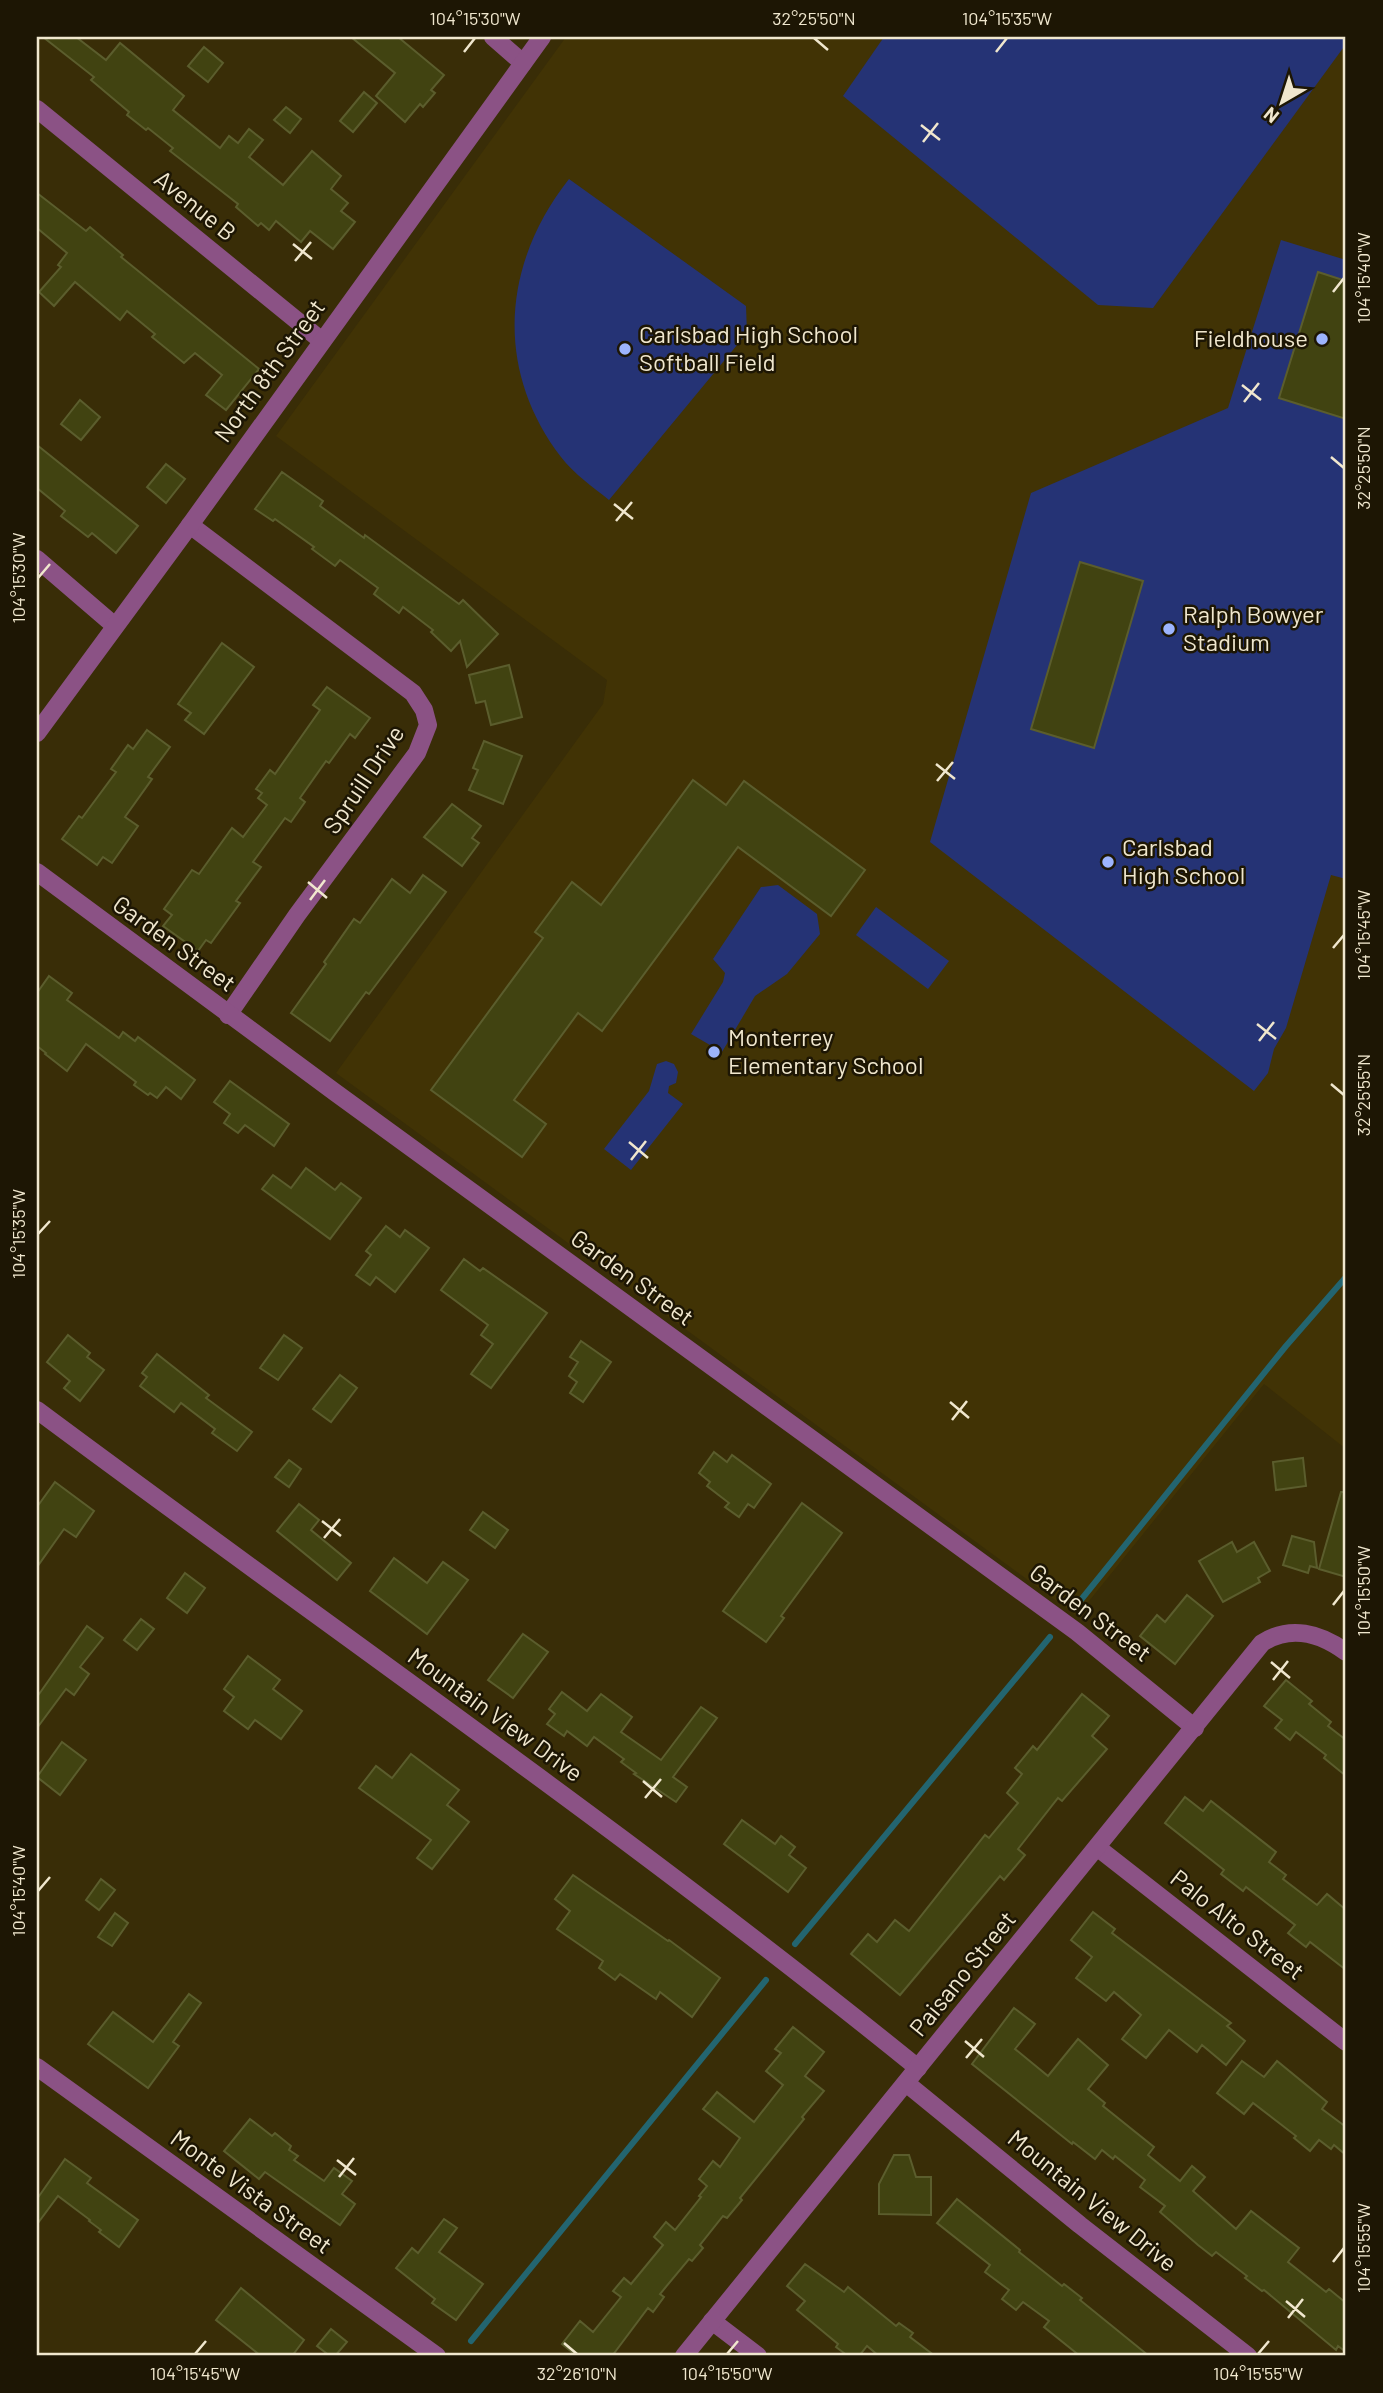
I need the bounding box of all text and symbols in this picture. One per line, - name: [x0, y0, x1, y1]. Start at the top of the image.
- text: 104°15'30"W: [429, 7, 521, 29]
- text: 32°25'50"N: [772, 7, 856, 29]
- text: 104°15'35"W: [962, 7, 1052, 29]
- north arrow: [1246, 66, 1316, 136]
- text: N: [1259, 103, 1283, 129]
- street label: Avenue B: [149, 163, 242, 246]
- text: 104°15'40"W: [1352, 232, 1374, 324]
- street label: North 8th Street: [207, 293, 330, 447]
- place label: Carlsbad High School Softball Field: [639, 319, 858, 376]
- place label: Fieldhouse: [1194, 323, 1308, 352]
- marker: Fieldhouse: [1314, 331, 1330, 347]
- marker: Carlsbad High School Softball Field: [617, 341, 633, 357]
- text: 32°25'50"N: [1352, 426, 1374, 510]
- text: 104°15'30"W: [7, 532, 29, 624]
- place label: Ralph Bowyer Stadium: [1183, 599, 1324, 656]
- marker: Ralph Bowyer Stadium: [1161, 621, 1177, 637]
- street label: Spruill Drive: [316, 720, 410, 839]
- place label: Carlsbad High School: [1122, 832, 1245, 889]
- marker: Carlsbad High School: [1100, 854, 1116, 870]
- street label: Garden Street: [108, 889, 242, 997]
- text: 104°15'45"W: [1352, 889, 1374, 980]
- place label: Monterrey Elementary School: [728, 1022, 923, 1079]
- marker: Monterrey Elementary School: [706, 1044, 722, 1060]
- text: 32°25'55"N: [1352, 1054, 1374, 1136]
- text: 104°15'35"W: [7, 1189, 29, 1279]
- street label: Garden Street: [566, 1223, 700, 1331]
- text: 104°15'50"W: [1352, 1545, 1374, 1637]
- street label: Garden Street: [1024, 1557, 1157, 1667]
- street label: Mountain View Drive: [403, 1641, 589, 1787]
- text: 104°15'40"W: [7, 1845, 29, 1937]
- street label: Palo Alto Street: [1165, 1863, 1311, 1985]
- street label: Paisano Street: [903, 1905, 1021, 2041]
- street label: Monte Vista Street: [166, 2123, 338, 2259]
- street label: Mountain View Drive: [1003, 2123, 1183, 2277]
- text: 104°15'55"W: [1352, 2203, 1374, 2293]
- text: 104°15'45"W: [150, 2362, 241, 2384]
- text: 32°26'10"N: [537, 2362, 617, 2384]
- text: 104°15'50"W: [681, 2362, 773, 2384]
- text: 104°15'55"W: [1213, 2362, 1303, 2384]

